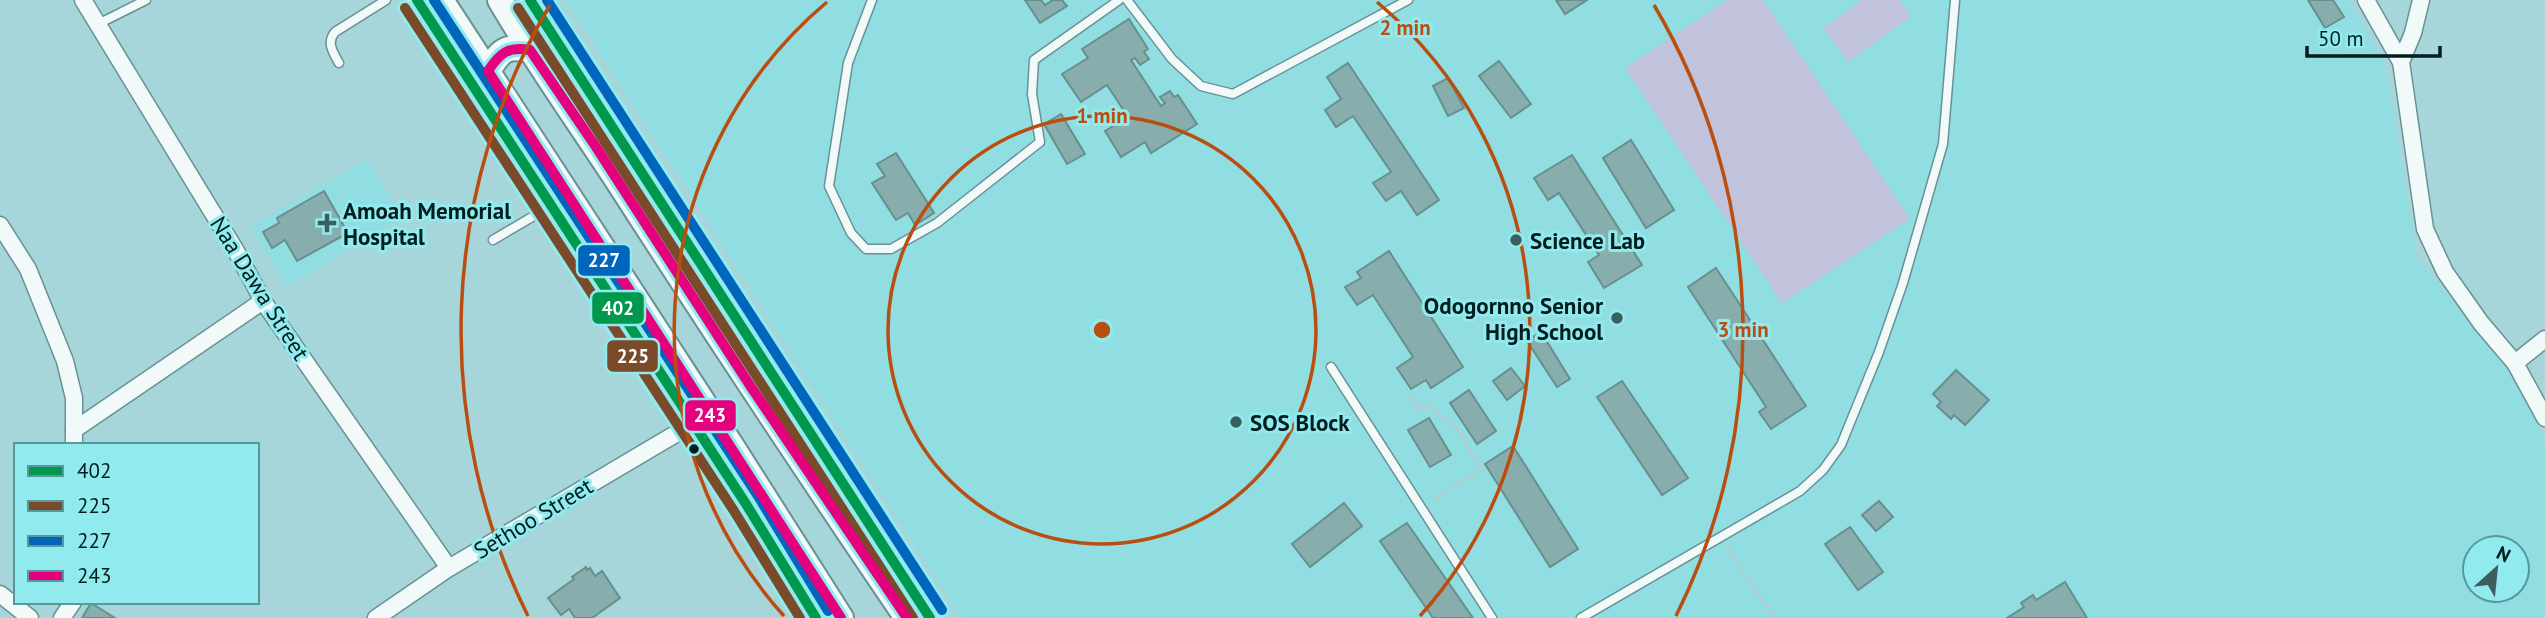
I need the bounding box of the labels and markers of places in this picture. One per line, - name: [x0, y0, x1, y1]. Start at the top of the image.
- place label: Amoah Memorial Hospital: [343, 196, 511, 251]
- marker: Amoah Memorial Hospital: [317, 213, 337, 233]
- place label: Science Lab: [1530, 226, 1645, 255]
- marker: Science Lab: [1508, 232, 1524, 248]
- place label: Odogornno Senior High School: [1424, 291, 1604, 346]
- marker: Odogornno Senior High School: [1609, 310, 1625, 326]
- centre of rings: [1090, 318, 1114, 342]
- place label: SOS Block: [1250, 408, 1350, 437]
- marker: SOS Block: [1228, 414, 1244, 430]
- unlabelled marker: [687, 442, 701, 456]

